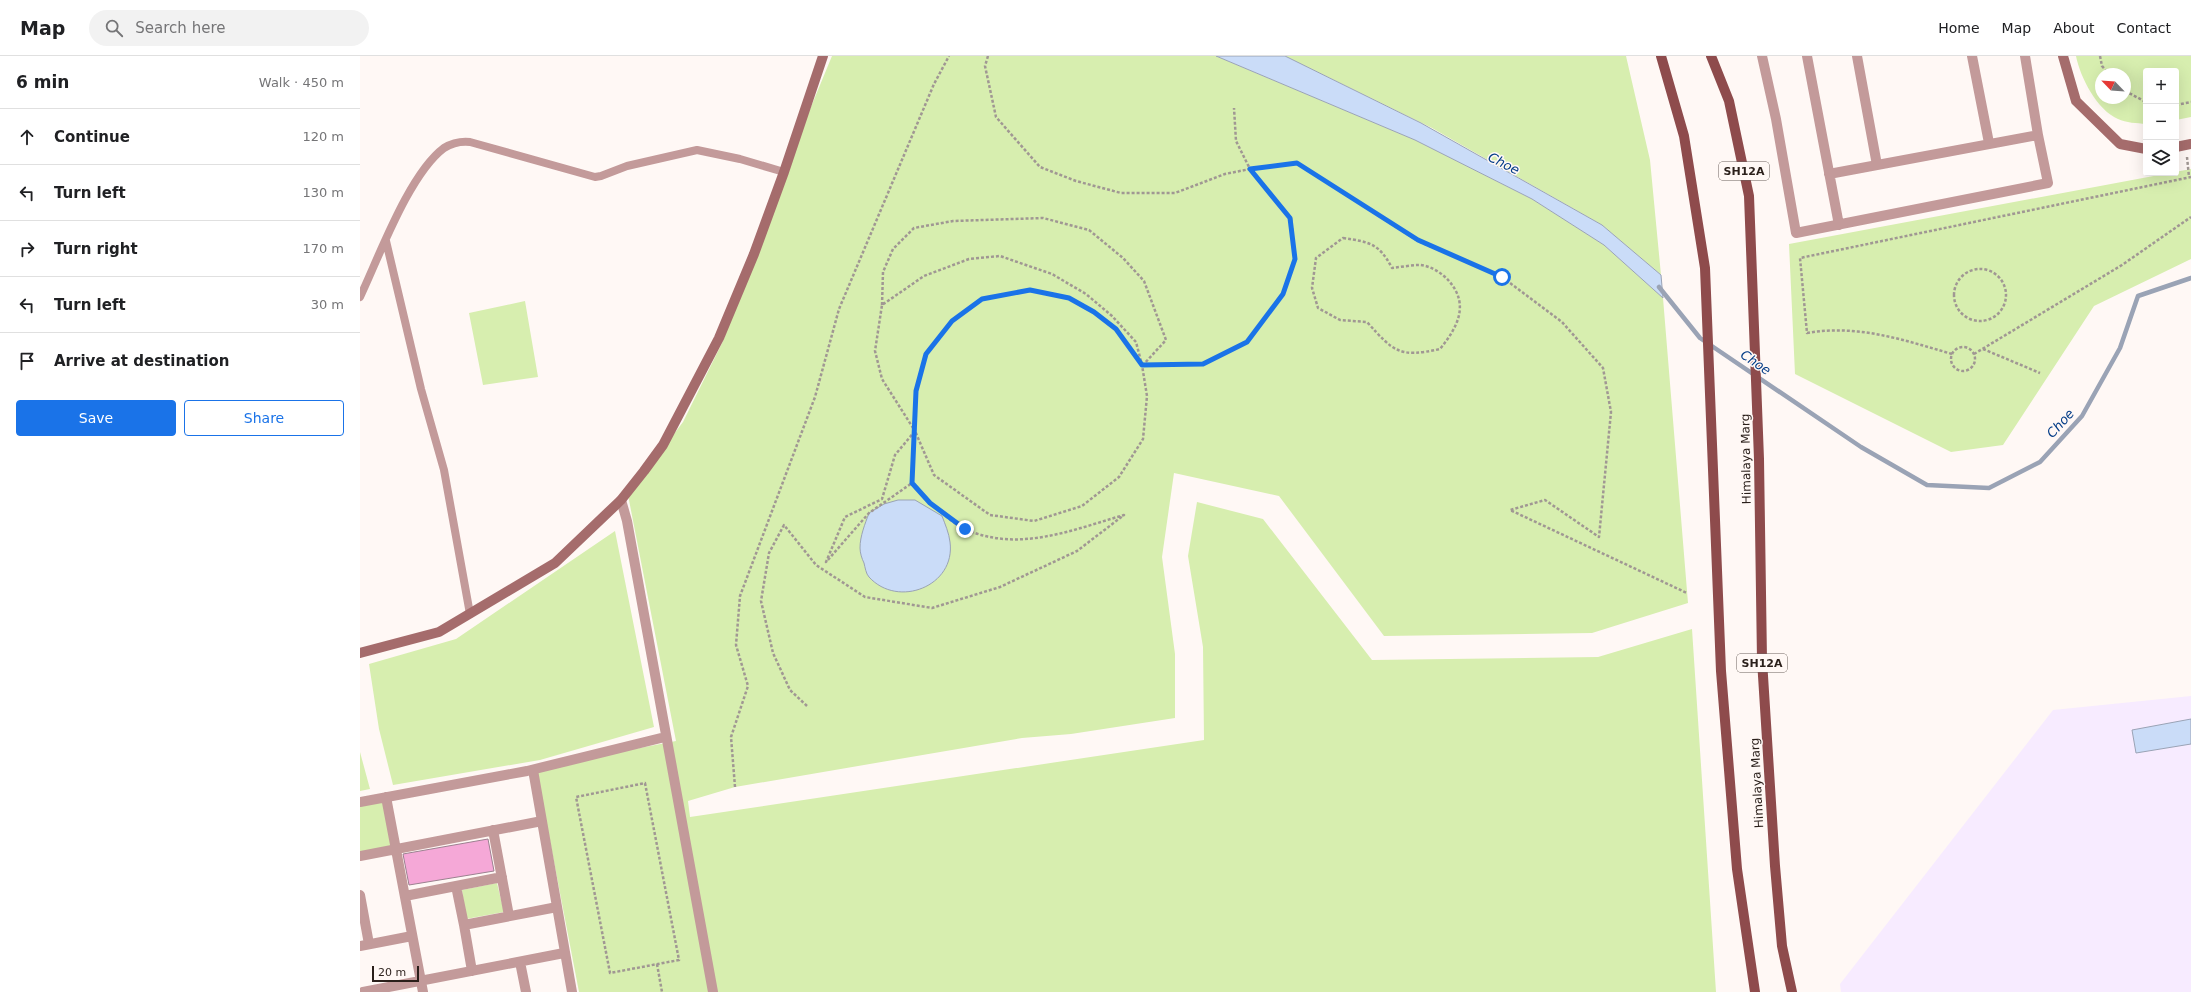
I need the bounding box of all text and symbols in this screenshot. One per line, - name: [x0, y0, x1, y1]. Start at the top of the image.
- search box: [89, 10, 369, 46]
- text: Map: [20, 17, 65, 39]
- icon: search: [103, 17, 125, 39]
- text: Search here: [135, 19, 225, 37]
- text: Home: [1938, 20, 1980, 36]
- text: Map: [2002, 20, 2031, 36]
- text: About: [2053, 20, 2095, 36]
- text: Contact: [2117, 20, 2171, 36]
- north arrow: [2095, 68, 2131, 104]
- map controls: [2143, 68, 2179, 176]
- button: +: [2143, 68, 2179, 104]
- text: 6 min: [16, 72, 69, 92]
- text: Walk · 450 m: [259, 75, 344, 90]
- button: −: [2143, 104, 2179, 140]
- icon: ahead: [16, 126, 38, 148]
- text: Continue: [54, 128, 130, 146]
- text: 120 m: [302, 129, 344, 144]
- button: layers: [2143, 140, 2179, 176]
- water label: Choe: [1486, 149, 1522, 178]
- road number: SH12A: [1719, 162, 1769, 180]
- icon: left: [16, 182, 38, 204]
- text: Turn left: [54, 184, 126, 202]
- text: 130 m: [302, 185, 344, 200]
- icon: right: [16, 238, 38, 260]
- text: Turn right: [54, 240, 138, 258]
- text: 170 m: [302, 241, 344, 256]
- route start: [1493, 268, 1511, 286]
- icon: left: [16, 294, 38, 316]
- text: Turn left: [54, 296, 126, 314]
- text: 30 m: [311, 297, 344, 312]
- water label: Choe: [1738, 347, 1774, 378]
- icon: arrive: [16, 350, 38, 372]
- text: Arrive at destination: [54, 352, 229, 370]
- button: Save: [16, 400, 176, 436]
- button: Share: [184, 400, 344, 436]
- water label: Choe: [2044, 406, 2077, 441]
- street label: Himalaya Marg: [1738, 414, 1754, 504]
- route end: [956, 520, 974, 538]
- road number: SH12A: [1737, 654, 1787, 672]
- street label: Himalaya Marg: [1748, 737, 1766, 829]
- scale bar: [372, 964, 419, 983]
- text: 20 m: [378, 966, 406, 979]

